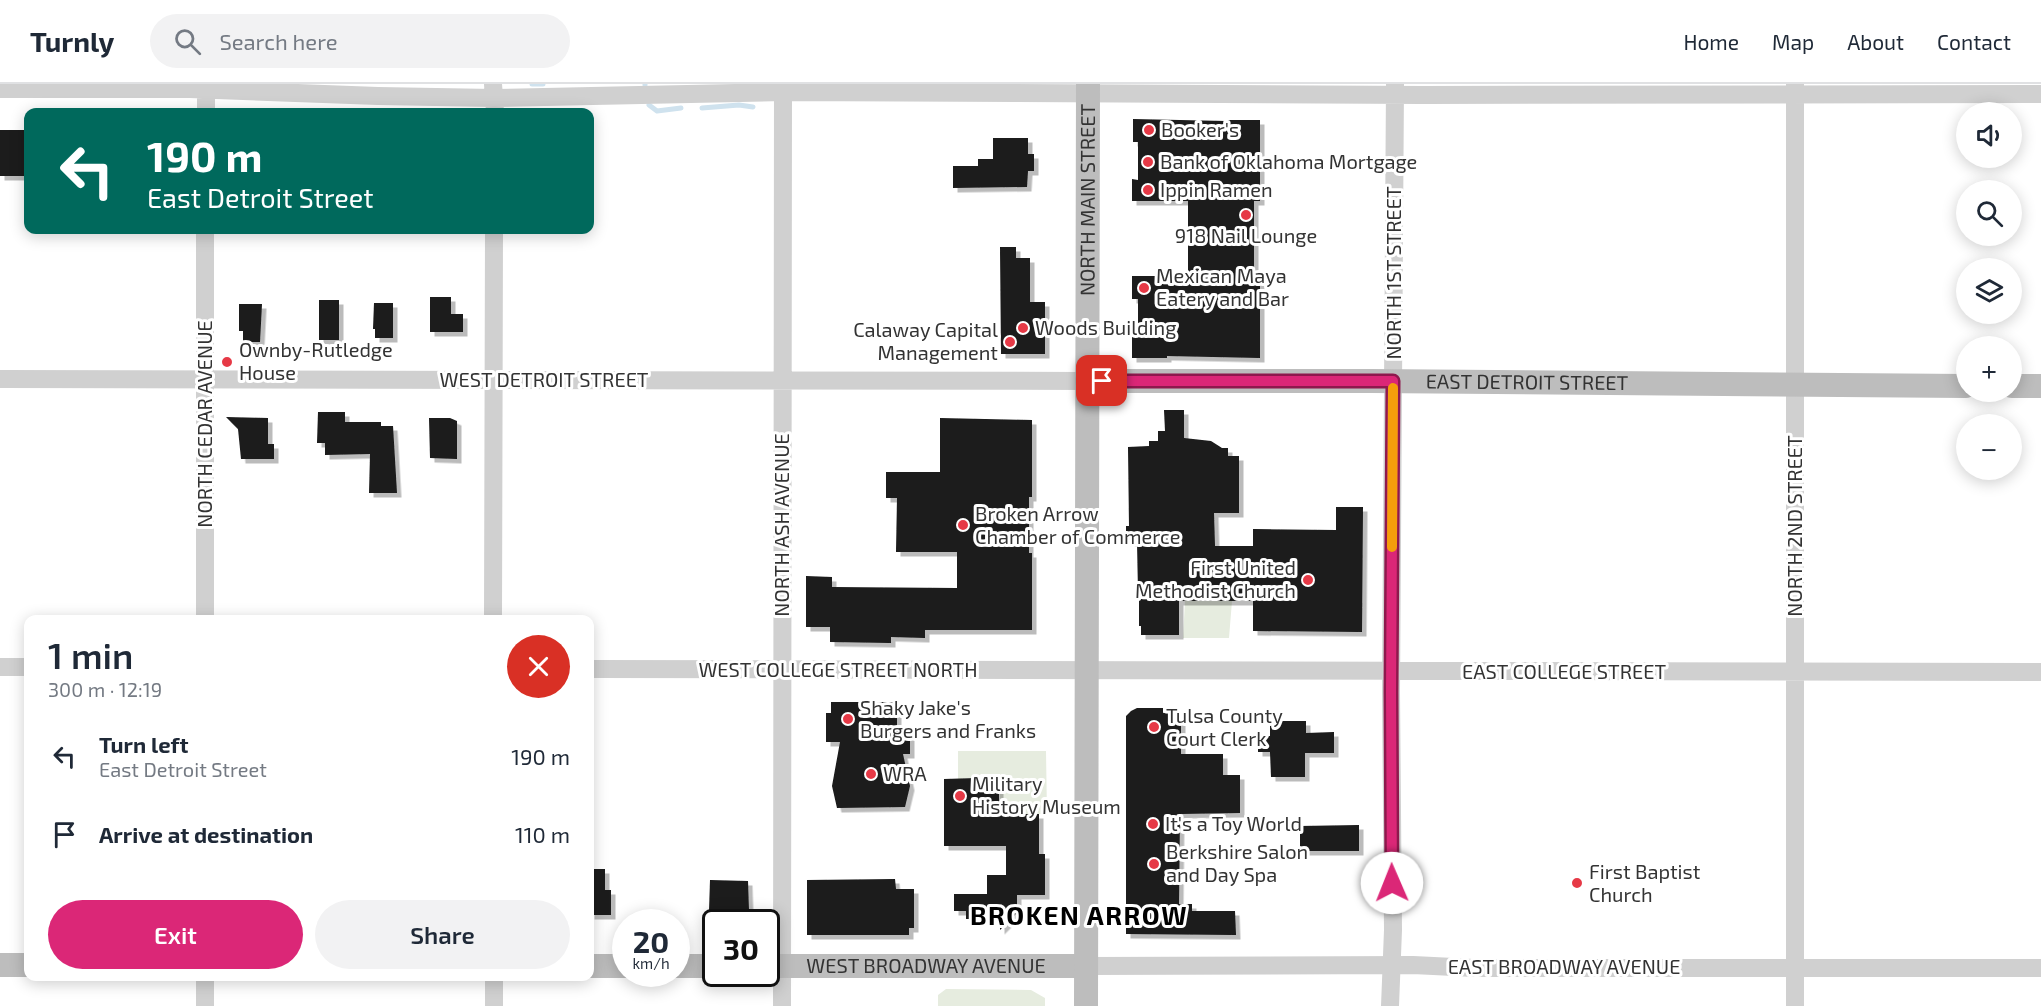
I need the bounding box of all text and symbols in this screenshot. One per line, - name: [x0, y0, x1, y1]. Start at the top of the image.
- search box: [150, 14, 570, 68]
- text: Turnly: [30, 24, 114, 58]
- icon: search: [171, 25, 204, 58]
- text: Search here: [219, 28, 338, 54]
- text: Home: [1683, 29, 1739, 54]
- text: Map: [1772, 29, 1814, 54]
- text: About: [1847, 29, 1904, 54]
- text: Contact: [1937, 29, 2011, 54]
- map controls: [1956, 102, 2022, 480]
- button: sound: [1956, 102, 2022, 168]
- street label: NORTH MAIN STREET: [1075, 104, 1099, 296]
- place label: Booker's: [1161, 117, 1239, 141]
- marker: Booker's: [1142, 123, 1156, 137]
- text: 190 m: [147, 130, 263, 180]
- icon: left: [48, 132, 126, 210]
- place label: Bank of Oklahoma Mortgage: [1160, 149, 1417, 173]
- marker: Bank of Oklahoma Mortgage: [1141, 155, 1155, 169]
- place label: Ippin Ramen: [1160, 177, 1273, 201]
- button: search: [1956, 180, 2022, 246]
- text: East Detroit Street: [147, 181, 374, 213]
- marker: Ippin Ramen: [1141, 183, 1155, 197]
- street label: NORTH 1ST STREET: [1381, 186, 1405, 360]
- marker: 918 Nail Lounge: [1239, 208, 1253, 222]
- place label: 918 Nail Lounge: [1175, 223, 1317, 247]
- button: layers: [1956, 258, 2022, 324]
- place label: Mexican Maya Eatery and Bar: [1156, 263, 1289, 310]
- marker: Mexican Maya Eatery and Bar: [1137, 281, 1151, 295]
- place label: Woods Building: [1035, 315, 1176, 339]
- place label: Calaway Capital Management: [853, 317, 998, 364]
- street label: NORTH CEDAR AVENUE: [192, 320, 216, 528]
- marker: Woods Building: [1016, 321, 1030, 335]
- marker: Calaway Capital Management: [1003, 335, 1017, 349]
- button: +: [1956, 336, 2022, 402]
- place label: Ownby-Rutledge House: [239, 337, 393, 384]
- marker: Ownby-Rutledge House: [220, 355, 234, 369]
- pin: [1076, 355, 1127, 406]
- icon: arrive: [1085, 364, 1118, 397]
- street label: WEST DETROIT STREET: [440, 367, 649, 391]
- street label: EAST DETROIT STREET: [1426, 368, 1629, 394]
- button: −: [1956, 414, 2022, 480]
- street label: NORTH ASH AVENUE: [769, 433, 793, 617]
- street label: NORTH 2ND STREET: [1782, 435, 1806, 617]
- place label: Broken Arrow Chamber of Commerce: [975, 501, 1180, 548]
- marker: Broken Arrow Chamber of Commerce: [956, 518, 970, 532]
- place label: First United Methodist Church: [1135, 555, 1296, 602]
- marker: First United Methodist Church: [1301, 573, 1315, 587]
- text: 1 min: [48, 633, 133, 676]
- button: close: [507, 635, 570, 698]
- street label: WEST COLLEGE STREET NORTH: [698, 657, 978, 681]
- street label: EAST COLLEGE STREET: [1462, 659, 1666, 683]
- text: 300 m · 12:19: [48, 677, 162, 701]
- place label: Shaky Jake's Burgers and Franks: [860, 695, 1036, 742]
- place label: Tulsa County Court Clerk: [1166, 703, 1283, 750]
- marker: Shaky Jake's Burgers and Franks: [841, 712, 855, 726]
- marker: Tulsa County Court Clerk: [1147, 720, 1161, 734]
- text: Turn left: [99, 731, 188, 757]
- icon: left: [48, 740, 81, 773]
- text: 190 m: [511, 743, 570, 769]
- text: East Detroit Street: [99, 757, 267, 781]
- place label: WRA: [883, 761, 927, 785]
- marker: WRA: [864, 767, 878, 781]
- place label: Military History Museum: [972, 771, 1121, 818]
- marker: Military History Museum: [953, 789, 967, 803]
- place label: It's a Toy World: [1165, 811, 1302, 835]
- marker: It's a Toy World: [1146, 817, 1160, 831]
- icon: arrive: [48, 818, 81, 851]
- text: Arrive at destination: [99, 821, 313, 847]
- text: 110 m: [515, 821, 570, 847]
- place label: Berkshire Salon and Day Spa: [1166, 839, 1308, 886]
- position arrow: [1360, 851, 1424, 915]
- marker: Berkshire Salon and Day Spa: [1147, 857, 1161, 871]
- place label: First Baptist Church: [1589, 859, 1701, 906]
- marker: First Baptist Church: [1570, 876, 1584, 890]
- district label: BROKEN ARROW: [970, 899, 1188, 930]
- button: Exit: [48, 900, 303, 969]
- button: Share: [315, 900, 570, 969]
- speed limit sign: 30: [702, 909, 780, 987]
- text: 20: [633, 923, 669, 959]
- street label: WEST BROADWAY AVENUE: [806, 953, 1046, 977]
- text: km/h: [632, 954, 670, 972]
- street label: EAST BROADWAY AVENUE: [1448, 954, 1680, 978]

